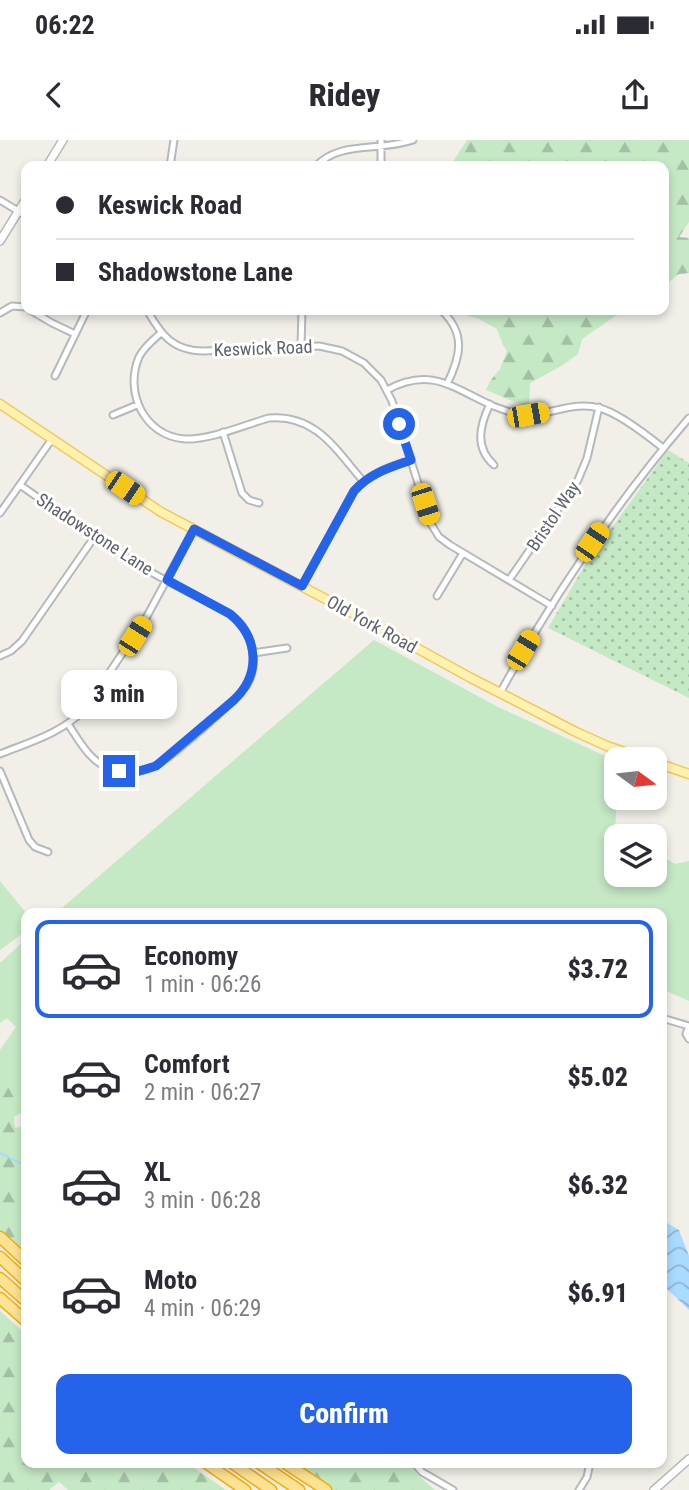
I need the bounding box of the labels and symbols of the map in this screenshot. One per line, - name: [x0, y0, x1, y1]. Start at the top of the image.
- street label: Keswick Road: [213, 336, 313, 360]
- car: [506, 401, 551, 429]
- route start: [383, 408, 415, 440]
- car: [102, 468, 149, 508]
- street label: Bristol Way: [522, 477, 584, 555]
- car: [409, 481, 442, 527]
- street label: Shadowstone Lane: [33, 489, 157, 579]
- car: [572, 519, 613, 565]
- street label: Old York Road: [323, 591, 421, 657]
- car: [115, 613, 156, 659]
- car: [504, 627, 543, 673]
- callout: 3 min: [61, 670, 177, 718]
- north arrow: [604, 747, 667, 810]
- route end: [103, 755, 135, 787]

